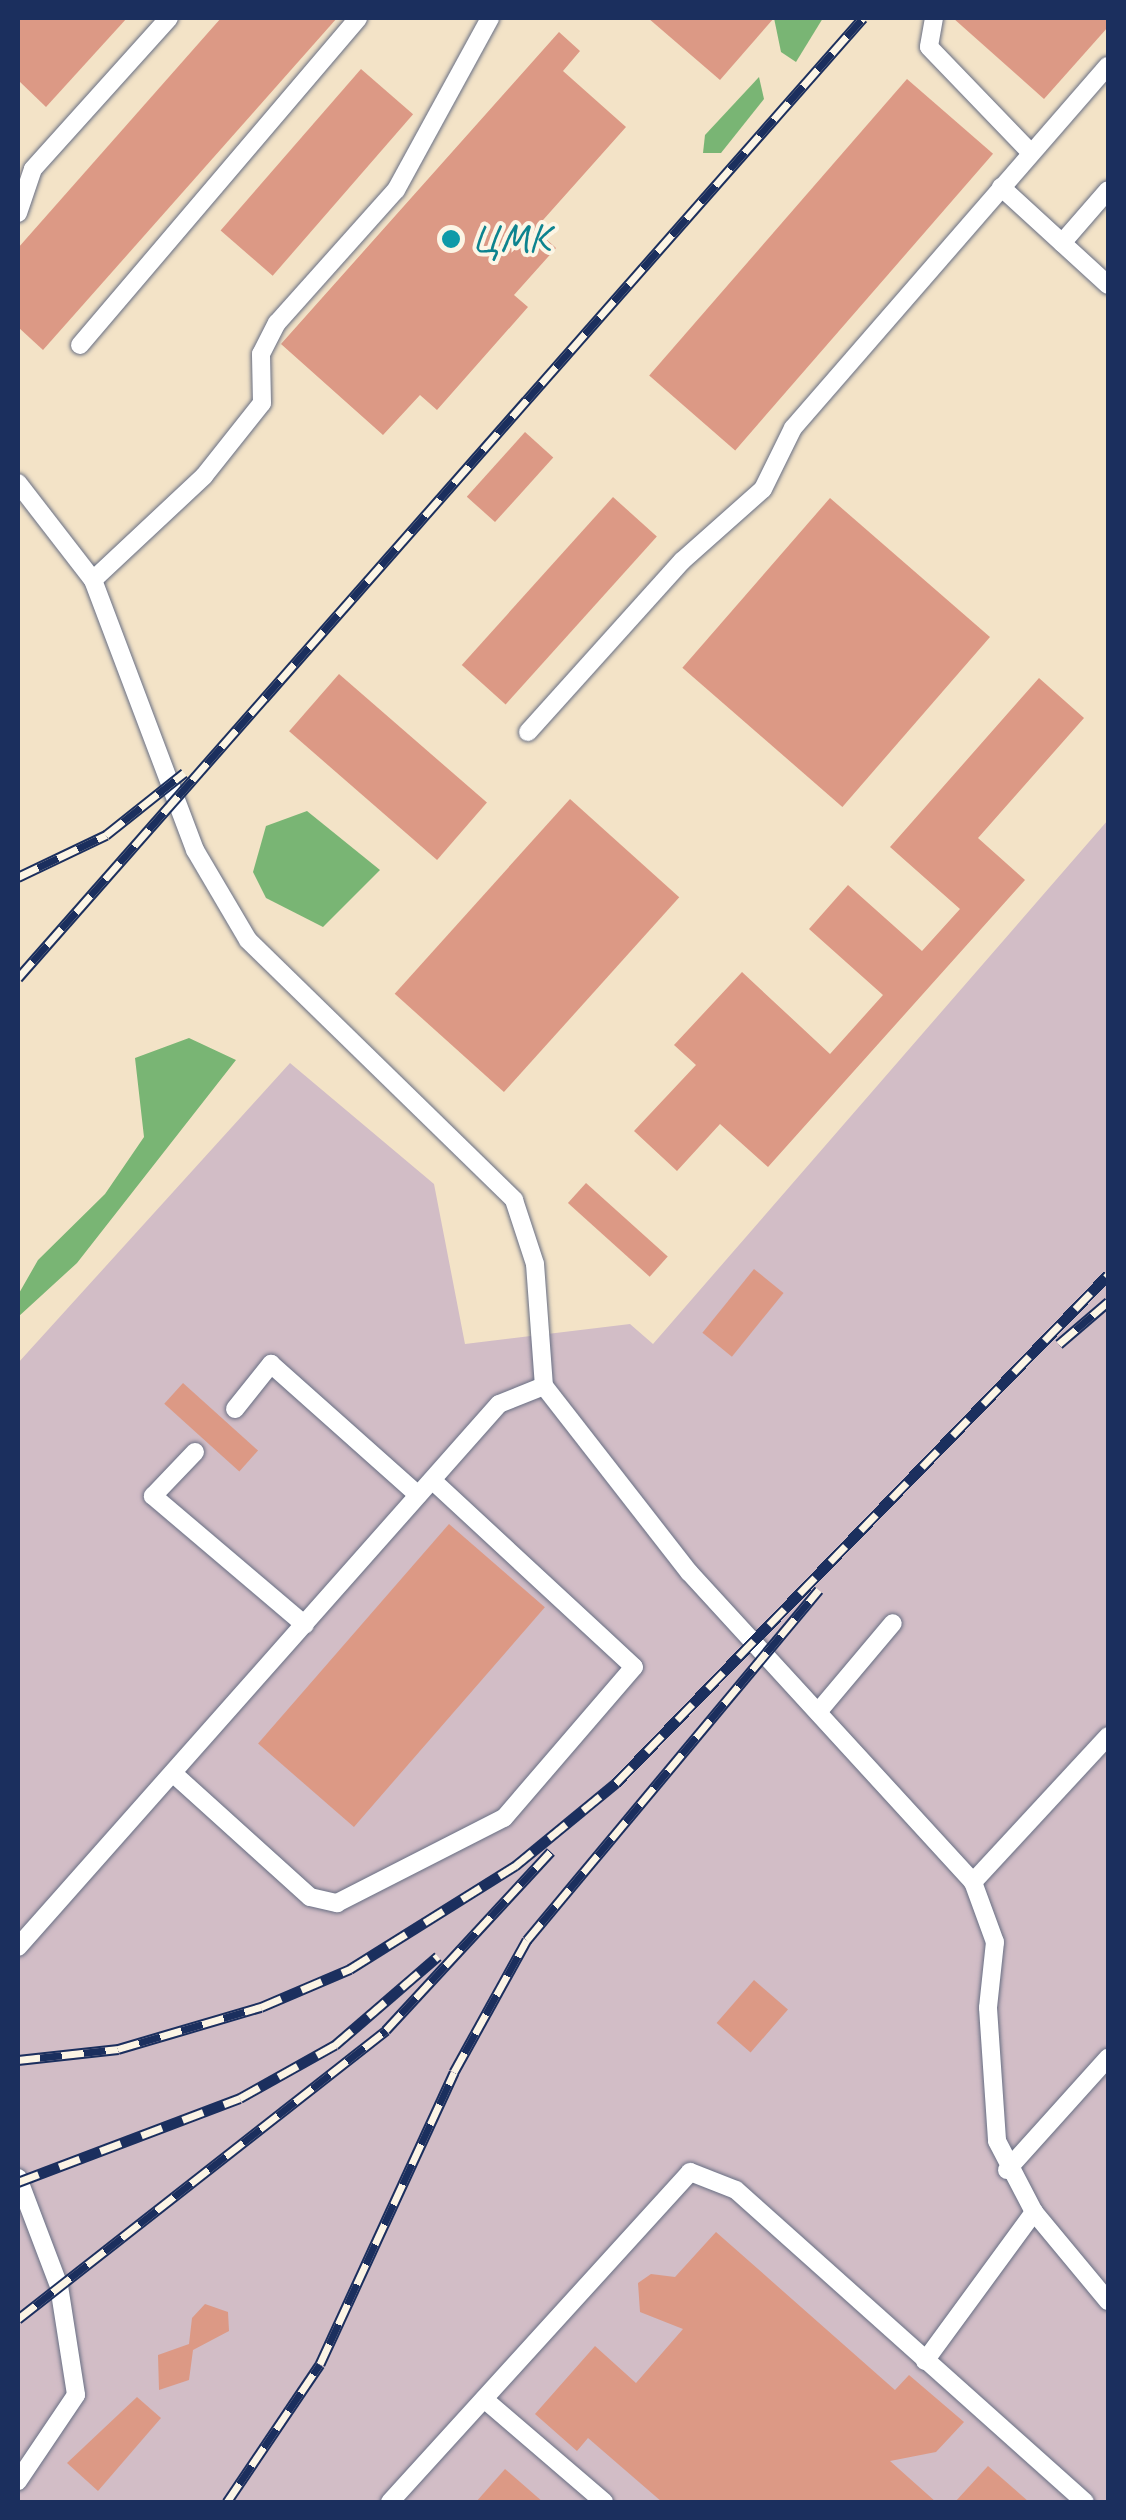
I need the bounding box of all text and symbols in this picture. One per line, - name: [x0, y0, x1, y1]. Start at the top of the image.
- place label: ЦМК: [471, 214, 549, 264]
- marker: ЦМК: [440, 228, 462, 250]

